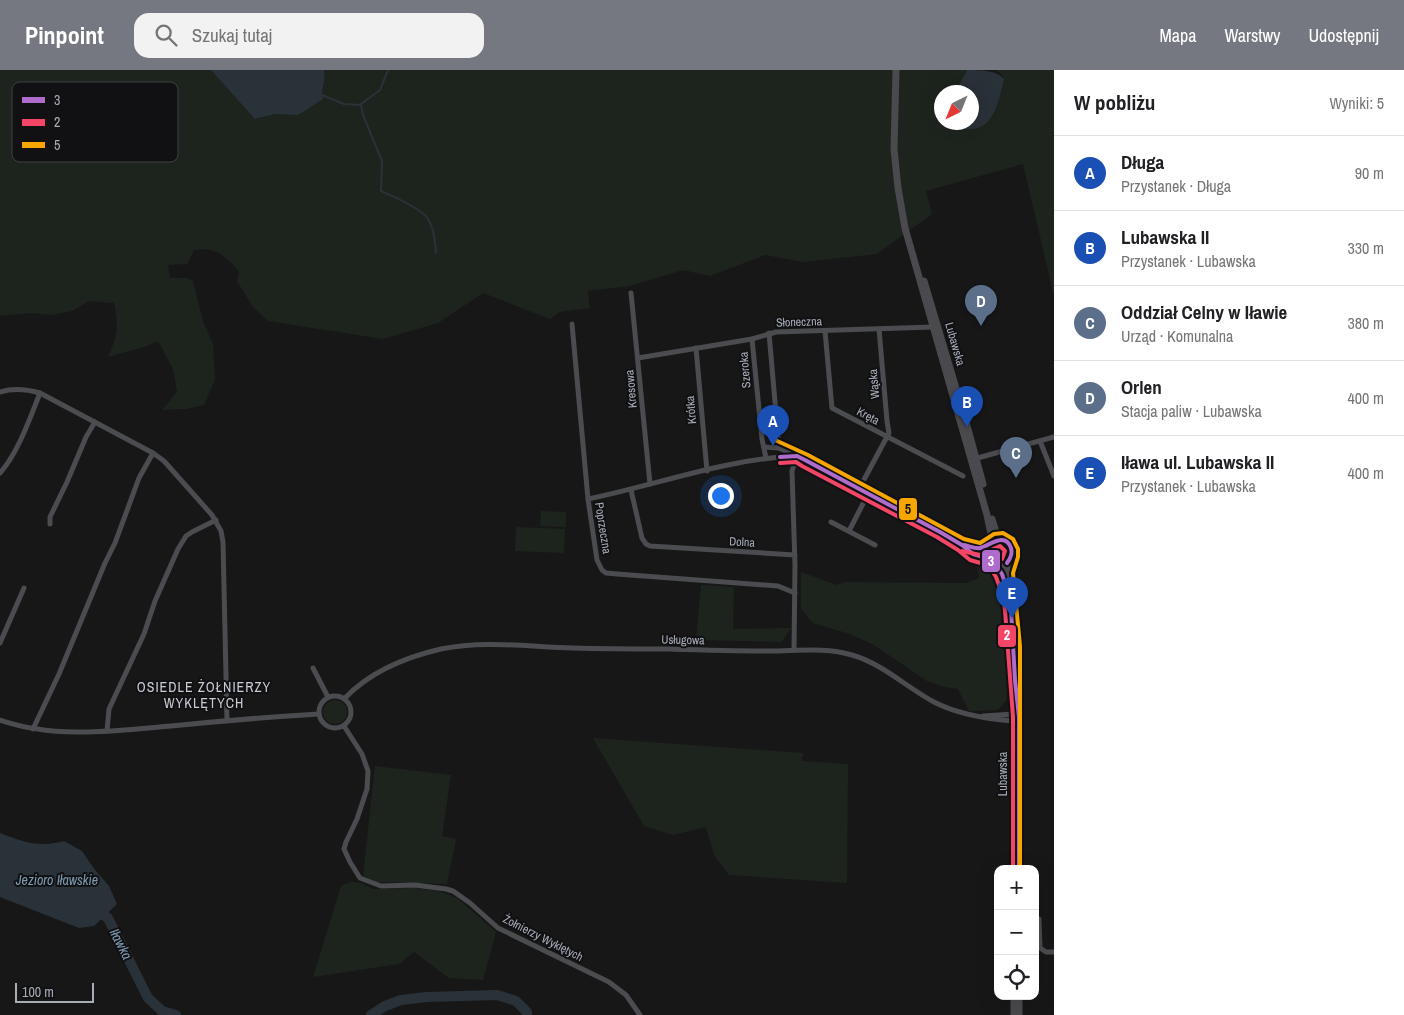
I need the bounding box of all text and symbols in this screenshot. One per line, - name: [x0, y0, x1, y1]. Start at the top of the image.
- search box: [134, 13, 484, 58]
- text: Pinpoint: [25, 19, 104, 51]
- icon: search: [152, 21, 180, 49]
- text: Szukaj tutaj: [192, 22, 272, 48]
- text: Mapa: [1159, 23, 1196, 48]
- text: Warstwy: [1224, 23, 1280, 48]
- text: Udostępnij: [1308, 23, 1379, 48]
- legend: [12, 82, 178, 162]
- north arrow: [934, 85, 979, 130]
- text: W pobliżu: [1074, 88, 1155, 117]
- text: 3: [54, 91, 60, 109]
- text: Wyniki: 5: [1329, 92, 1384, 114]
- text: 2: [54, 113, 60, 131]
- text: 5: [54, 136, 60, 154]
- text: Długa: [1121, 149, 1164, 175]
- text: A: [1085, 162, 1095, 184]
- text: 90 m: [1355, 162, 1384, 184]
- text: Przystanek · Długa: [1121, 175, 1231, 197]
- text: Lubawska II: [1121, 224, 1209, 250]
- text: B: [1085, 237, 1095, 259]
- text: 330 m: [1348, 237, 1384, 259]
- text: Przystanek · Lubawska: [1121, 250, 1256, 272]
- pin: D: [965, 285, 997, 326]
- text: Oddział Celny w Iławie: [1121, 299, 1287, 325]
- text: C: [1085, 312, 1095, 334]
- text: 380 m: [1348, 312, 1384, 334]
- street label: Słoneczna: [776, 313, 823, 331]
- street label: Lubawska: [941, 320, 969, 368]
- text: Urząd · Komunalna: [1121, 325, 1233, 347]
- street label: Szeroka: [735, 351, 755, 389]
- street label: Wąska: [865, 368, 883, 400]
- street label: Kresowa: [621, 369, 641, 409]
- text: Orlen: [1121, 374, 1162, 400]
- pin: B: [951, 386, 983, 427]
- text: D: [1085, 387, 1095, 409]
- text: 400 m: [1348, 387, 1384, 409]
- street label: Krótka: [682, 395, 700, 425]
- text: Stacja paliw · Lubawska: [1121, 400, 1262, 422]
- street label: Kręta: [854, 403, 883, 429]
- pin: A: [757, 405, 789, 446]
- pin: C: [1000, 437, 1032, 478]
- text: Iława ul. Lubawska II: [1121, 449, 1274, 475]
- text: E: [1086, 462, 1094, 484]
- text: 400 m: [1348, 462, 1384, 484]
- text: Przystanek · Lubawska: [1121, 475, 1256, 497]
- your location: [708, 483, 734, 509]
- line badge: 5: [898, 497, 918, 521]
- text: 5: [905, 500, 912, 518]
- street label: Poprzeczna: [591, 501, 615, 555]
- street label: Dolna: [729, 533, 756, 551]
- line badge: 3: [981, 549, 1001, 573]
- text: 3: [988, 552, 994, 570]
- pin: E: [996, 577, 1028, 618]
- line badge: 2: [997, 624, 1017, 648]
- text: 2: [1004, 626, 1010, 644]
- street label: Usługowa: [661, 632, 705, 648]
- district label: OSIEDLE ŻOŁNIERZY WYKLĘTYCH: [137, 678, 271, 712]
- street label: Lubawska: [995, 751, 1011, 796]
- map controls: [994, 865, 1039, 1000]
- button: +: [994, 865, 1039, 910]
- water label: Jezioro Iławskie: [15, 871, 98, 889]
- button: −: [994, 910, 1039, 955]
- street label: Żołnierzy Wyklętych: [500, 911, 586, 965]
- water label: Iławka: [106, 925, 136, 963]
- button: locate: [994, 955, 1039, 1000]
- scale bar: [15, 980, 94, 1003]
- text: 100 m: [22, 983, 54, 1001]

